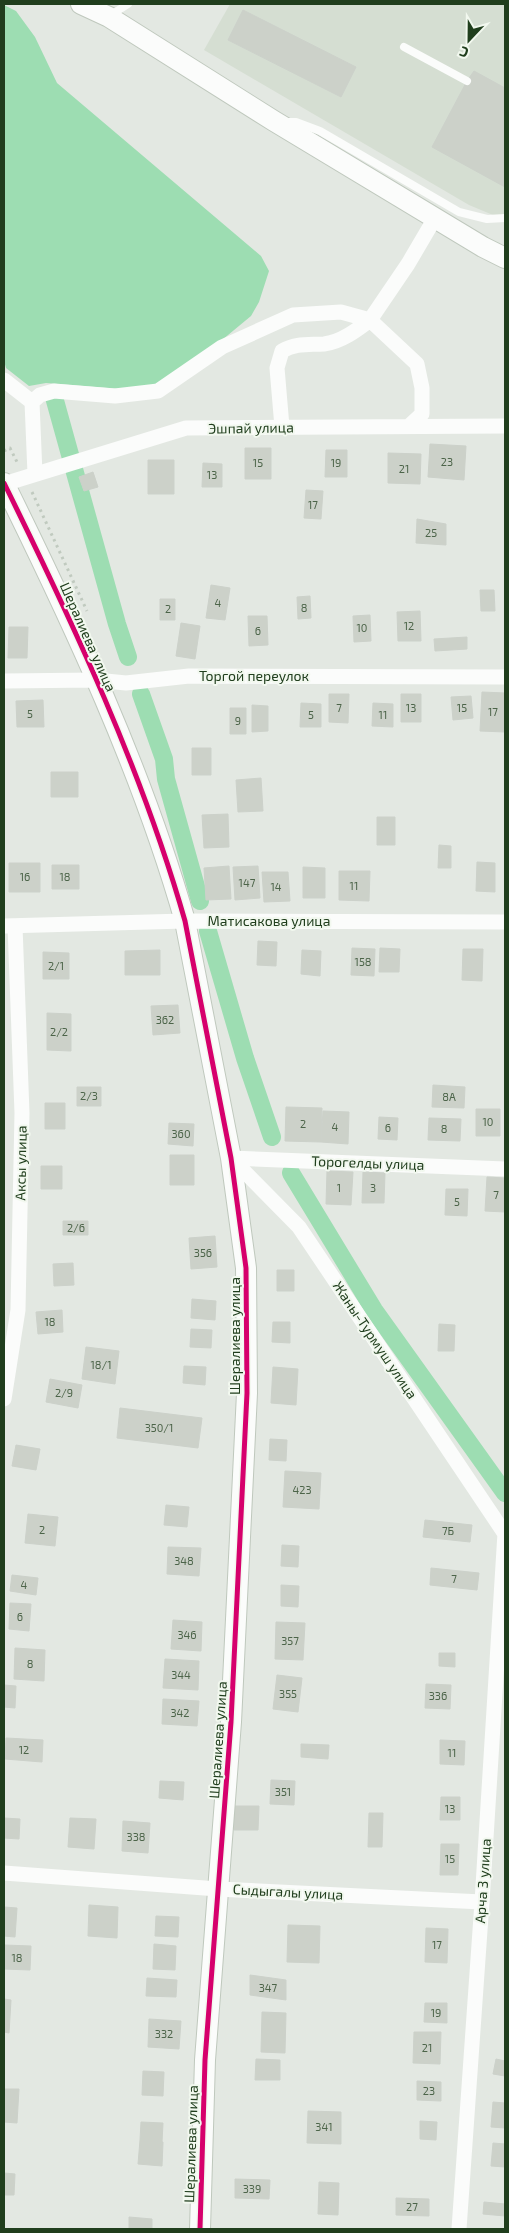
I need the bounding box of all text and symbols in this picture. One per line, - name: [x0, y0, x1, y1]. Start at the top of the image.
- north arrow: [444, 15, 494, 65]
- text: С: [457, 43, 471, 62]
- street label: Эшпай улица: [208, 418, 294, 437]
- house number: 23: [441, 455, 453, 468]
- house number: 15: [253, 456, 263, 469]
- house number: 19: [331, 456, 341, 469]
- house number: 21: [399, 462, 409, 475]
- house number: 13: [207, 468, 217, 481]
- house number: 17: [308, 498, 318, 511]
- house number: 25: [425, 526, 437, 539]
- street label: Шералиева улица: [57, 580, 120, 694]
- house number: 4: [215, 596, 222, 609]
- house number: 8: [301, 601, 307, 614]
- house number: 2: [165, 602, 171, 615]
- house number: 12: [404, 619, 414, 632]
- house number: 10: [356, 621, 368, 634]
- house number: 6: [255, 624, 261, 637]
- street label: Торгой переулок: [199, 667, 310, 684]
- house number: 7: [336, 701, 342, 714]
- house number: 13: [406, 701, 416, 714]
- house number: 15: [457, 701, 467, 714]
- house number: 17: [488, 705, 498, 718]
- house number: 5: [27, 707, 33, 720]
- house number: 5: [308, 708, 314, 721]
- house number: 11: [379, 708, 387, 721]
- house number: 9: [235, 714, 241, 727]
- house number: 16: [20, 870, 30, 883]
- house number: 18: [59, 870, 71, 883]
- house number: 147: [239, 876, 256, 889]
- house number: 11: [350, 879, 358, 892]
- house number: 14: [270, 880, 282, 893]
- street label: Матисакова улица: [208, 912, 330, 929]
- house number: 158: [355, 955, 371, 968]
- house number: 2/1: [48, 959, 64, 972]
- house number: 362: [156, 1013, 174, 1026]
- house number: 2/2: [50, 1025, 68, 1038]
- house number: 2/3: [80, 1089, 98, 1102]
- house number: 8А: [442, 1090, 456, 1103]
- house number: 10: [482, 1115, 494, 1128]
- house number: 2: [300, 1117, 306, 1130]
- house number: 4: [332, 1120, 339, 1133]
- house number: 6: [385, 1121, 391, 1134]
- house number: 8: [441, 1122, 447, 1135]
- street label: Аксы улица: [11, 1125, 30, 1201]
- house number: 360: [171, 1127, 191, 1140]
- street label: Торогелды улица: [311, 1152, 425, 1173]
- house number: 1: [337, 1181, 341, 1194]
- house number: 3: [370, 1181, 376, 1194]
- house number: 7: [493, 1188, 499, 1201]
- house number: 5: [454, 1195, 460, 1208]
- house number: 2/6: [67, 1221, 85, 1234]
- house number: 356: [194, 1246, 212, 1259]
- street label: Шералиева улица: [226, 1277, 243, 1395]
- street label: Жаны-Турмуш улица: [330, 1278, 421, 1402]
- house number: 18: [44, 1315, 56, 1328]
- house number: 18/1: [90, 1358, 112, 1371]
- house number: 2/9: [55, 1386, 73, 1399]
- house number: 350/1: [145, 1421, 173, 1434]
- house number: 423: [292, 1483, 312, 1496]
- house number: 2: [39, 1523, 45, 1536]
- house number: 7Б: [442, 1524, 455, 1537]
- house number: 348: [174, 1554, 194, 1567]
- house number: 7: [451, 1572, 457, 1585]
- house number: 4: [21, 1578, 28, 1591]
- house number: 6: [17, 1610, 23, 1623]
- house number: 346: [177, 1628, 197, 1641]
- house number: 357: [281, 1634, 299, 1647]
- house number: 8: [27, 1657, 33, 1670]
- house number: 344: [171, 1668, 191, 1681]
- street label: Шералиева улица: [205, 1681, 230, 1799]
- house number: 355: [279, 1687, 297, 1700]
- house number: 336: [429, 1689, 447, 1702]
- house number: 342: [170, 1706, 190, 1719]
- house number: 12: [19, 1743, 29, 1756]
- house number: 11: [448, 1746, 456, 1759]
- house number: 351: [275, 1785, 291, 1798]
- house number: 13: [445, 1802, 455, 1815]
- house number: 338: [127, 1830, 145, 1843]
- street label: Арча 3 улица: [471, 1838, 494, 1924]
- house number: 15: [445, 1852, 455, 1865]
- street label: Сыдыгалы улица: [232, 1880, 344, 1903]
- house number: 17: [432, 1938, 442, 1951]
- house number: 18: [11, 1951, 23, 1964]
- house number: 347: [259, 1981, 278, 1994]
- house number: 19: [431, 2006, 441, 2019]
- house number: 332: [155, 2027, 173, 2040]
- house number: 21: [422, 2041, 432, 2054]
- house number: 23: [423, 2084, 435, 2097]
- street label: Шералиева улица: [180, 2085, 201, 2203]
- house number: 341: [315, 2120, 333, 2133]
- house number: 339: [243, 2182, 261, 2195]
- house number: 27: [406, 2200, 418, 2213]

